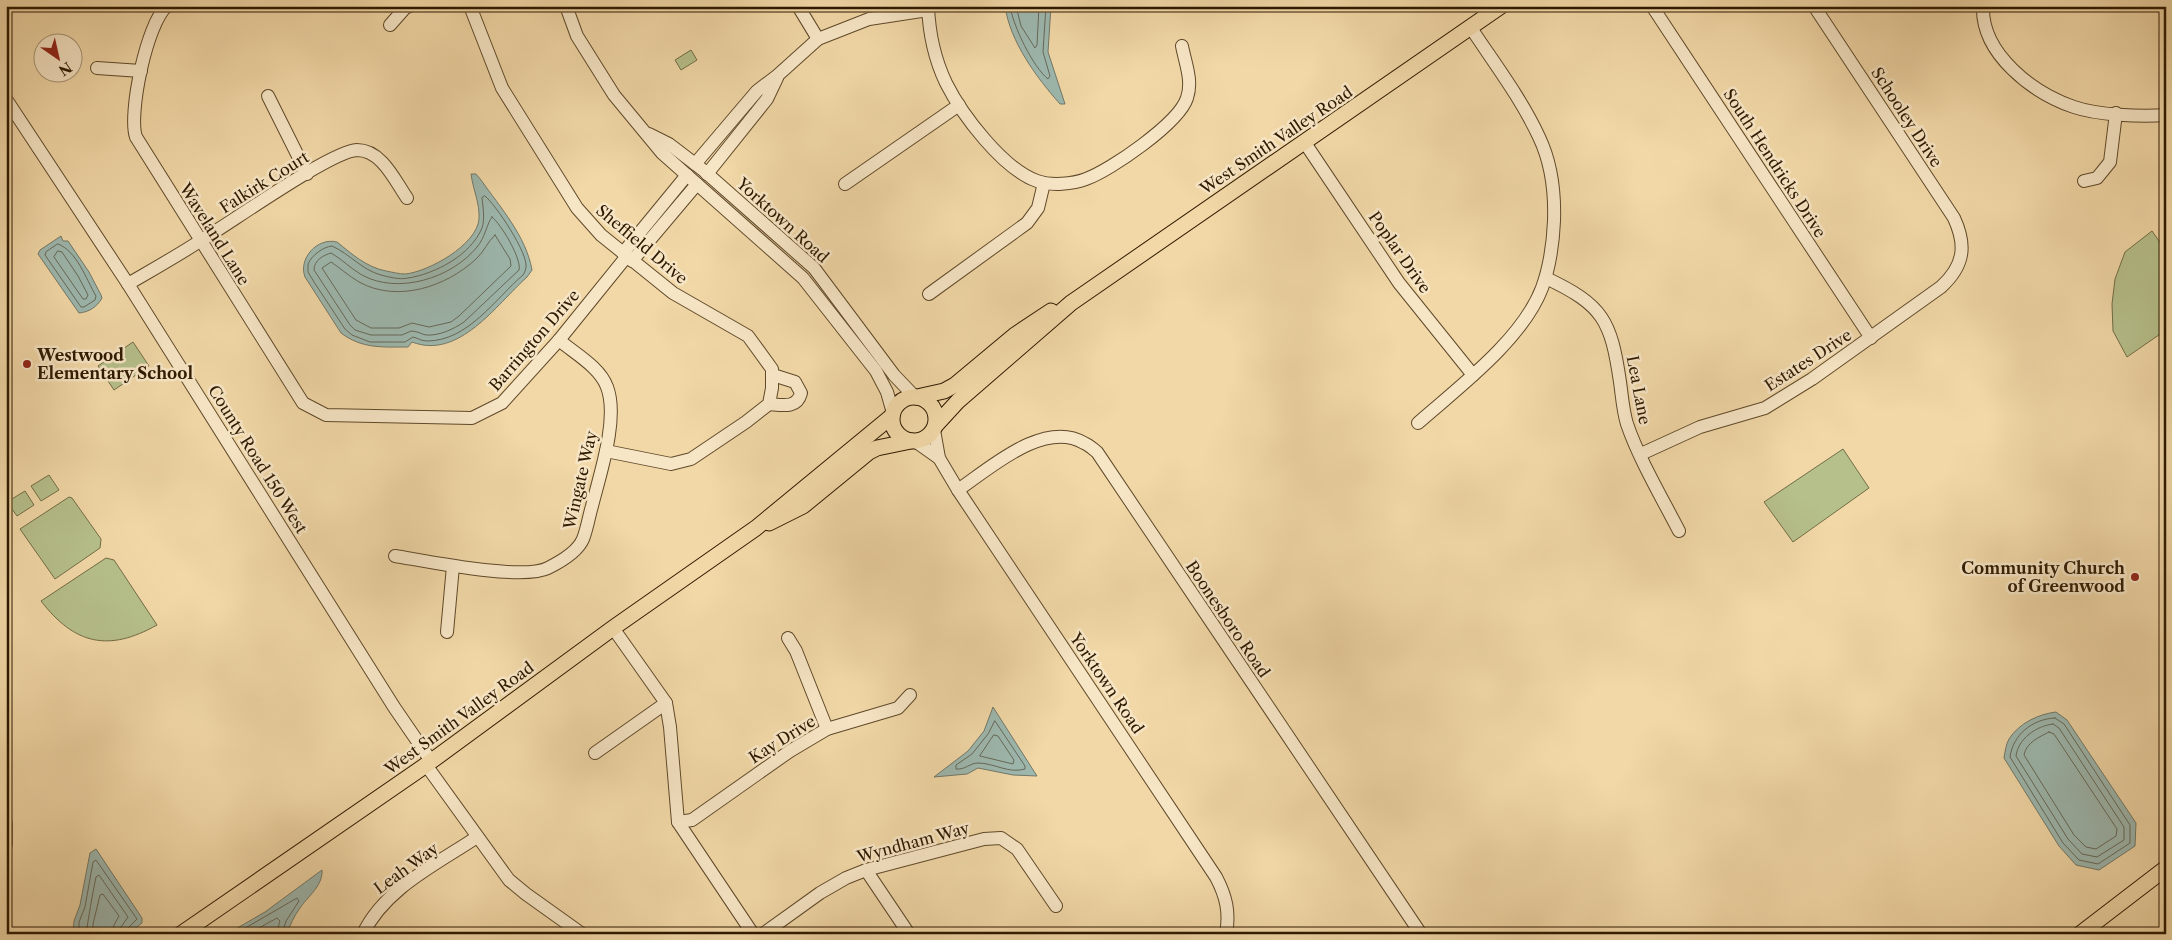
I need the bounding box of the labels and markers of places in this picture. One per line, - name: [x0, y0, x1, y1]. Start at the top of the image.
- place label: Westwood Elementary School: [36, 345, 193, 383]
- marker: Westwood Elementary School: [21, 358, 33, 370]
- place label: Community Church of Greenwood: [1961, 558, 2125, 596]
- marker: Community Church of Greenwood: [2129, 571, 2141, 583]

